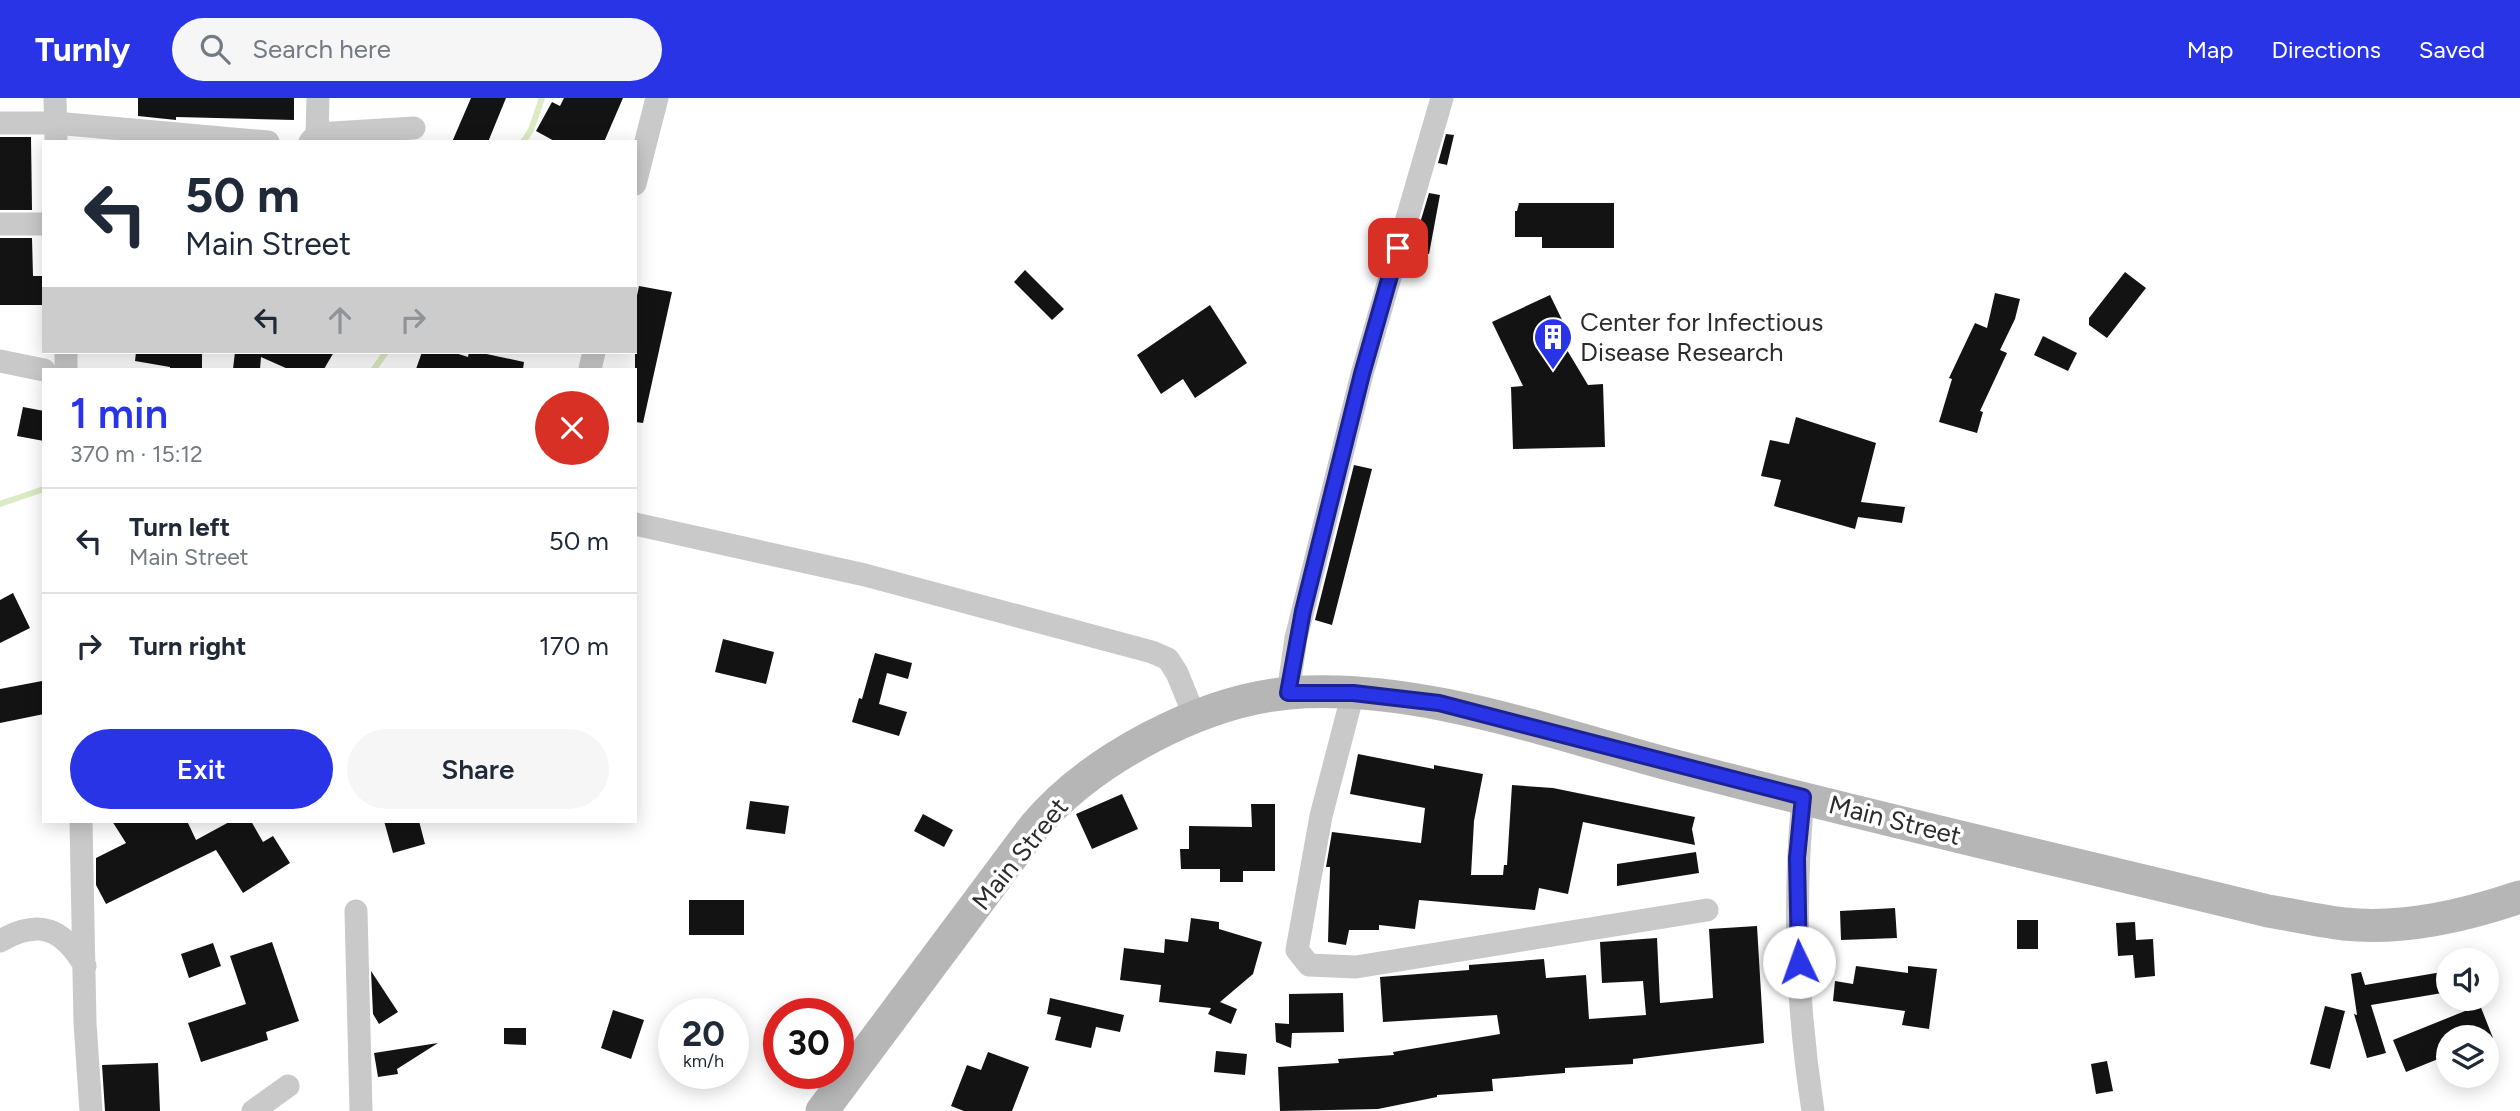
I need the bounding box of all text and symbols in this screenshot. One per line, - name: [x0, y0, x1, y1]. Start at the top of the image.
- search box: [172, 18, 662, 81]
- text: Turnly: [35, 30, 130, 69]
- icon: search: [196, 30, 234, 68]
- text: Search here: [252, 33, 391, 65]
- text: Map: [2187, 35, 2233, 64]
- text: Directions: [2271, 35, 2381, 64]
- text: Saved: [2419, 35, 2485, 64]
- text: 50 m: [185, 165, 300, 224]
- icon: left: [70, 168, 161, 259]
- pin: [1368, 218, 1428, 278]
- text: Main Street: [185, 225, 351, 263]
- icon: arrive: [1379, 229, 1417, 267]
- icon: left: [248, 301, 286, 339]
- icon: ahead: [321, 301, 359, 339]
- icon: right: [394, 301, 432, 339]
- place label: Center for Infectious Disease Research: [1580, 306, 1823, 368]
- building icon: Center for Infectious Disease Research: [1532, 316, 1574, 371]
- text: 1 min: [70, 388, 168, 439]
- button: close: [535, 391, 609, 465]
- text: 370 m · 15:12: [70, 440, 203, 468]
- text: Turn left: [129, 511, 230, 543]
- icon: left: [70, 522, 108, 560]
- text: 50 m: [549, 525, 609, 557]
- text: Main Street: [129, 543, 248, 571]
- icon: right: [70, 627, 108, 665]
- text: Turn right: [129, 630, 246, 662]
- text: 170 m: [539, 630, 609, 662]
- button: Exit: [70, 729, 333, 809]
- button: Share: [347, 729, 609, 809]
- street label: Main Street: [1826, 788, 1965, 852]
- street label: Main Street: [965, 791, 1075, 917]
- position arrow: [1762, 925, 1836, 999]
- map controls: [2436, 948, 2499, 1088]
- button: sound: [2436, 948, 2499, 1011]
- speed limit sign: 30: [763, 998, 854, 1089]
- text: 20: [682, 1013, 725, 1055]
- button: layers: [2436, 1025, 2499, 1088]
- text: km/h: [683, 1050, 724, 1072]

